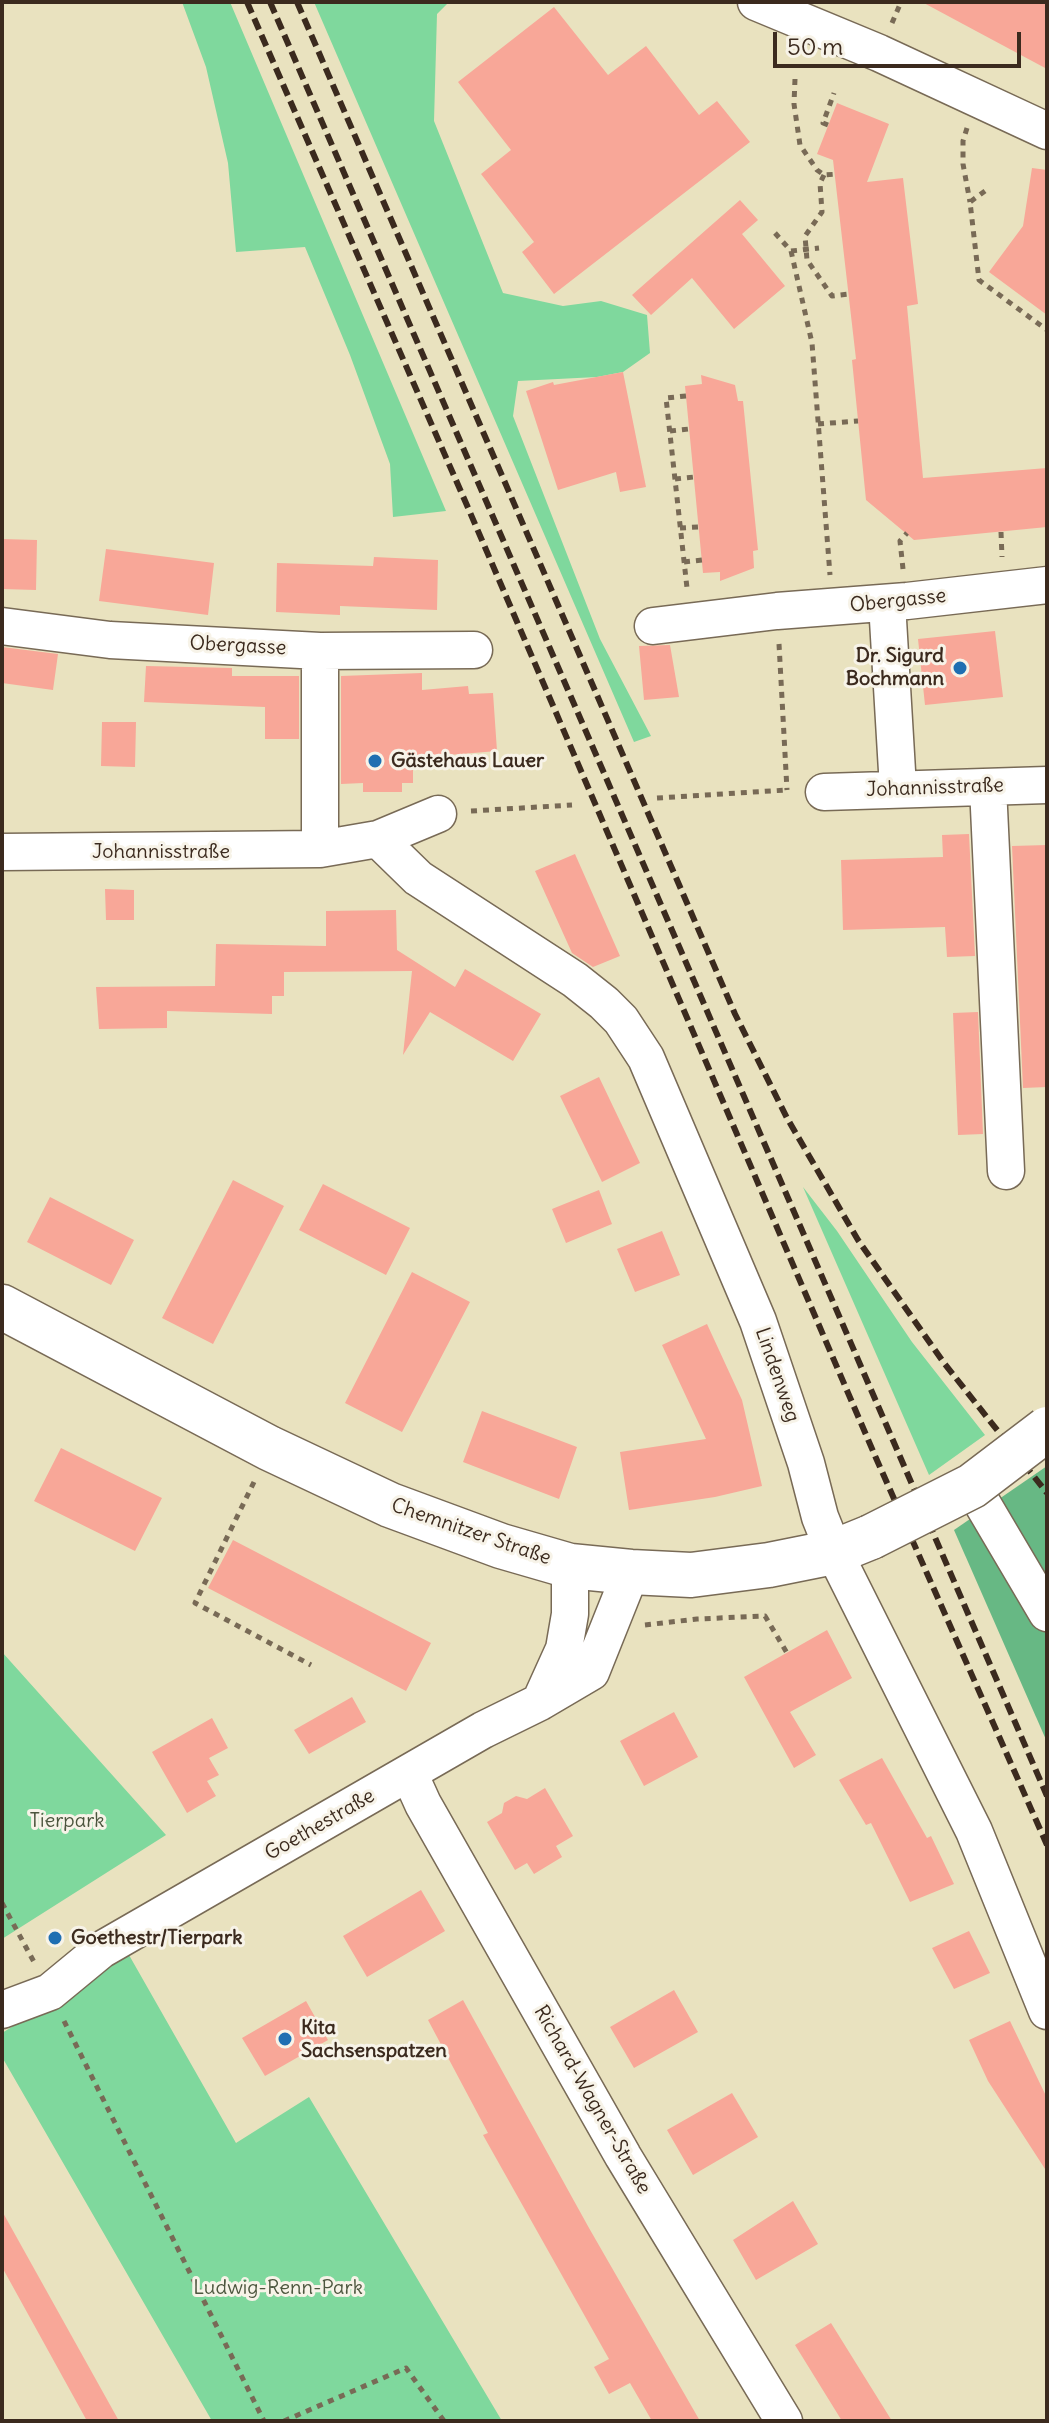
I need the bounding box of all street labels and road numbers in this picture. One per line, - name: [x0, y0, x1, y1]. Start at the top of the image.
- street label: Obergasse: [849, 584, 947, 618]
- street label: Obergasse: [189, 631, 287, 661]
- street label: Johannisstraße: [866, 774, 1004, 802]
- street label: Johannisstraße: [92, 840, 230, 864]
- street label: Lindenweg: [750, 1325, 804, 1425]
- street label: Chemnitzer Straße: [388, 1493, 554, 1571]
- street label: Goethestraße: [261, 1784, 379, 1866]
- street label: Richard-Wagner-Straße: [528, 2001, 656, 2199]

